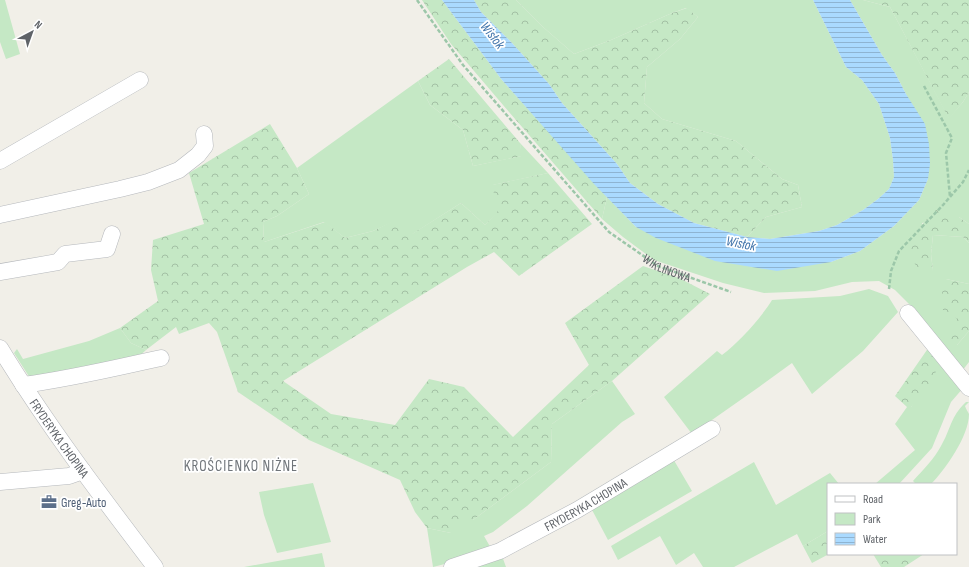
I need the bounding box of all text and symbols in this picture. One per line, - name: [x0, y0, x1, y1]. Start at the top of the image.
- north arrow: [12, 12, 52, 52]
- text: N: [32, 18, 45, 32]
- water label: Wisłok: [477, 18, 509, 53]
- water label: Wisłok: [725, 232, 758, 255]
- street label: WIKLINOWA: [639, 251, 693, 286]
- street label: FRYDERYKA CHOPINA: [26, 396, 92, 481]
- district label: KROŚCIENKO NIŻNE: [184, 457, 298, 476]
- street label: FRYDERYKA CHOPINA: [542, 475, 630, 535]
- legend: [827, 483, 957, 555]
- text: Road: [863, 492, 883, 507]
- office icon: Greg-Auto: [40, 493, 58, 511]
- place label: Greg-Auto: [61, 495, 107, 511]
- text: Park: [863, 512, 881, 527]
- text: Water: [863, 532, 887, 547]

